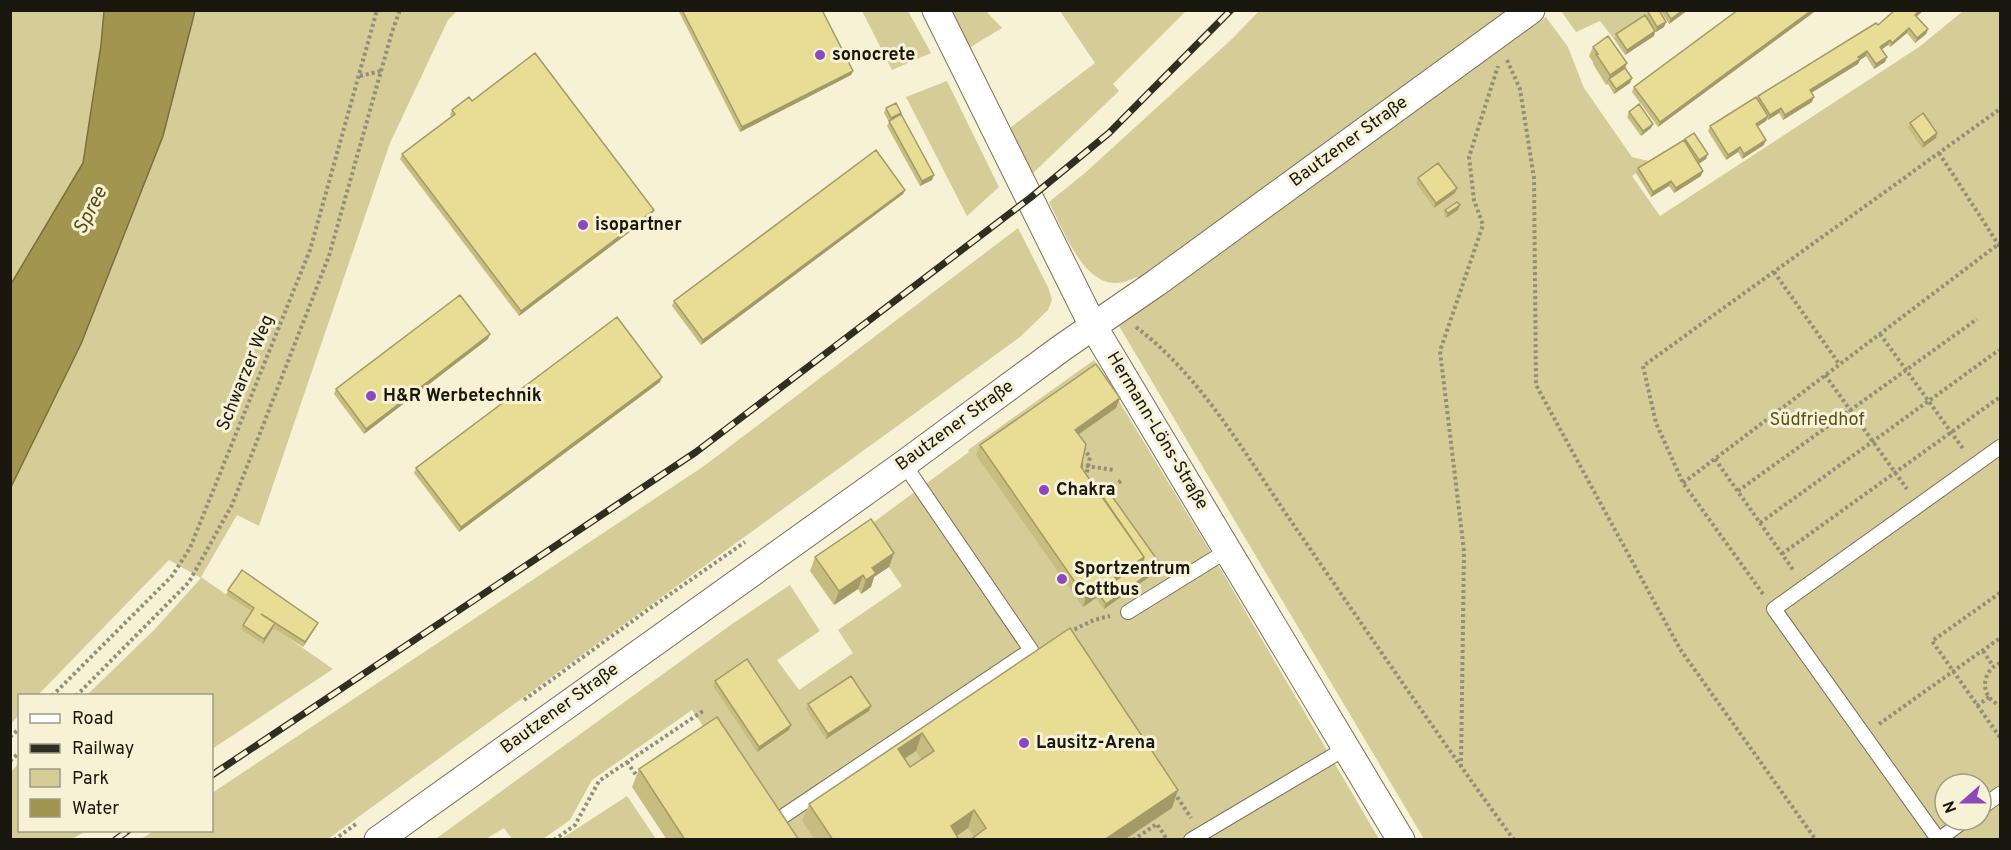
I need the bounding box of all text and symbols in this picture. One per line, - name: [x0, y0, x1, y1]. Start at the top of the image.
- place label: sonocrete: [832, 44, 915, 67]
- marker: sonocrete: [813, 48, 827, 62]
- street label: Bautzener Straße: [1285, 91, 1413, 193]
- water label: Spree: [68, 182, 114, 239]
- place label: isopartner: [595, 214, 682, 237]
- marker: isopartner: [576, 218, 590, 232]
- street label: Schwarzer Weg: [212, 312, 280, 434]
- street label: Hermann-Löns-Straße: [1101, 348, 1213, 514]
- street label: Bautzener Straße: [891, 375, 1019, 477]
- place label: H&R Werbetechnik: [383, 385, 542, 408]
- marker: H&R Werbetechnik: [364, 389, 378, 403]
- park label: Südfriedhof: [1770, 409, 1864, 432]
- place label: Chakra: [1056, 479, 1116, 502]
- marker: Chakra: [1037, 483, 1051, 497]
- place label: Sportzentrum Cottbus: [1074, 558, 1190, 602]
- marker: Sportzentrum Cottbus: [1055, 572, 1069, 586]
- street label: Bautzener Straße: [496, 658, 624, 760]
- legend: [18, 694, 213, 832]
- text: Road: [72, 708, 114, 731]
- place label: Lausitz-Arena: [1036, 732, 1155, 755]
- marker: Lausitz-Arena: [1017, 736, 1031, 750]
- text: Railway: [72, 738, 134, 761]
- text: Park: [72, 768, 109, 791]
- north arrow: [1933, 772, 1993, 832]
- text: Water: [72, 798, 119, 821]
- text: N: [1939, 798, 1962, 816]

